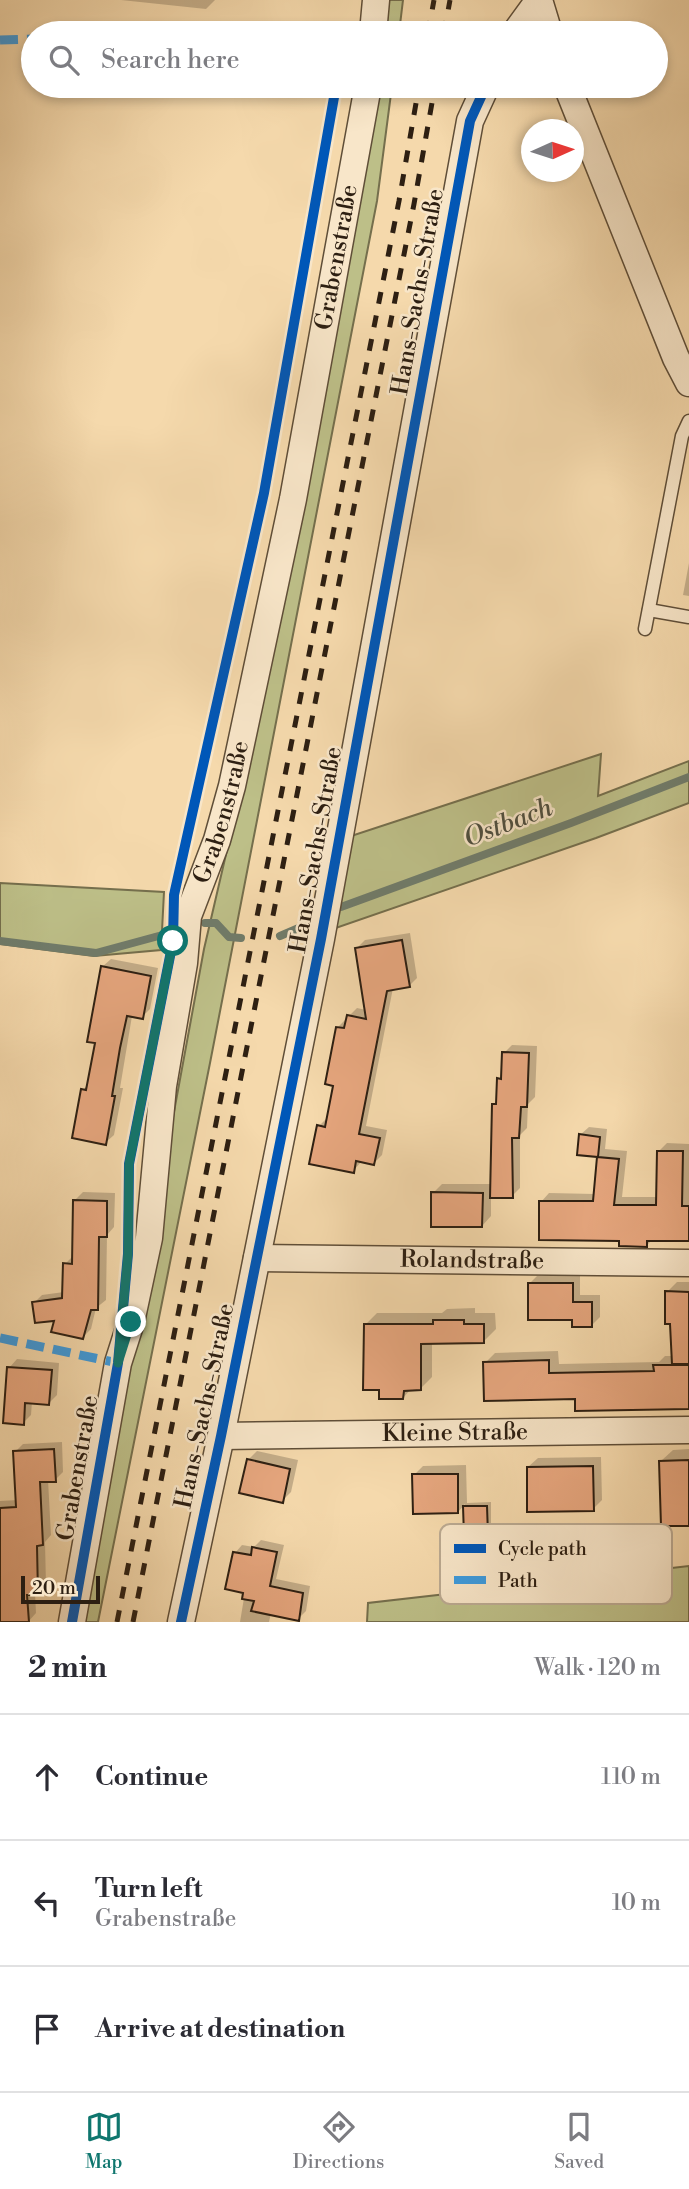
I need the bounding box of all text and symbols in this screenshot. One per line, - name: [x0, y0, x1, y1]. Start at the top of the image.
- search box: [21, 21, 668, 98]
- icon: search: [45, 41, 83, 79]
- text: Search here: [101, 44, 240, 76]
- north arrow: [521, 119, 584, 182]
- street label: Grabenstraße: [309, 182, 365, 333]
- street label: Hans-Sachs-Straße: [385, 186, 451, 398]
- street label: Grabenstraße: [187, 738, 256, 888]
- street label: Hans-Sachs-Straße: [283, 744, 349, 956]
- water label: Ostbach: [459, 791, 557, 854]
- route start: [157, 925, 188, 956]
- street label: Rolandstraße: [400, 1245, 544, 1276]
- street label: Hans-Sachs-Straße: [169, 1301, 241, 1511]
- route end: [115, 1306, 146, 1337]
- street label: Grabenstraße: [50, 1393, 106, 1543]
- street label: Kleine Straße: [382, 1417, 528, 1449]
- legend: [440, 1524, 672, 1604]
- text: Cycle path: [498, 1537, 587, 1561]
- text: Path: [498, 1569, 538, 1593]
- scale bar: [21, 1573, 100, 1605]
- text: 20 m: [32, 1576, 76, 1600]
- text: 2 min: [28, 1649, 107, 1687]
- text: Walk · 120 m: [534, 1654, 661, 1682]
- icon: ahead: [28, 1758, 66, 1796]
- text: Continue: [95, 1761, 208, 1793]
- text: 110 m: [601, 1763, 661, 1791]
- text: Turn left: [95, 1873, 203, 1905]
- icon: left: [28, 1884, 66, 1922]
- text: 10 m: [612, 1889, 661, 1917]
- text: Grabenstraße: [95, 1905, 236, 1933]
- icon: arrive: [28, 2010, 66, 2048]
- text: Arrive at destination: [95, 2013, 345, 2045]
- tab: Map: [85, 2108, 123, 2174]
- tab: Directions: [293, 2108, 384, 2174]
- tab: Saved: [554, 2108, 604, 2174]

